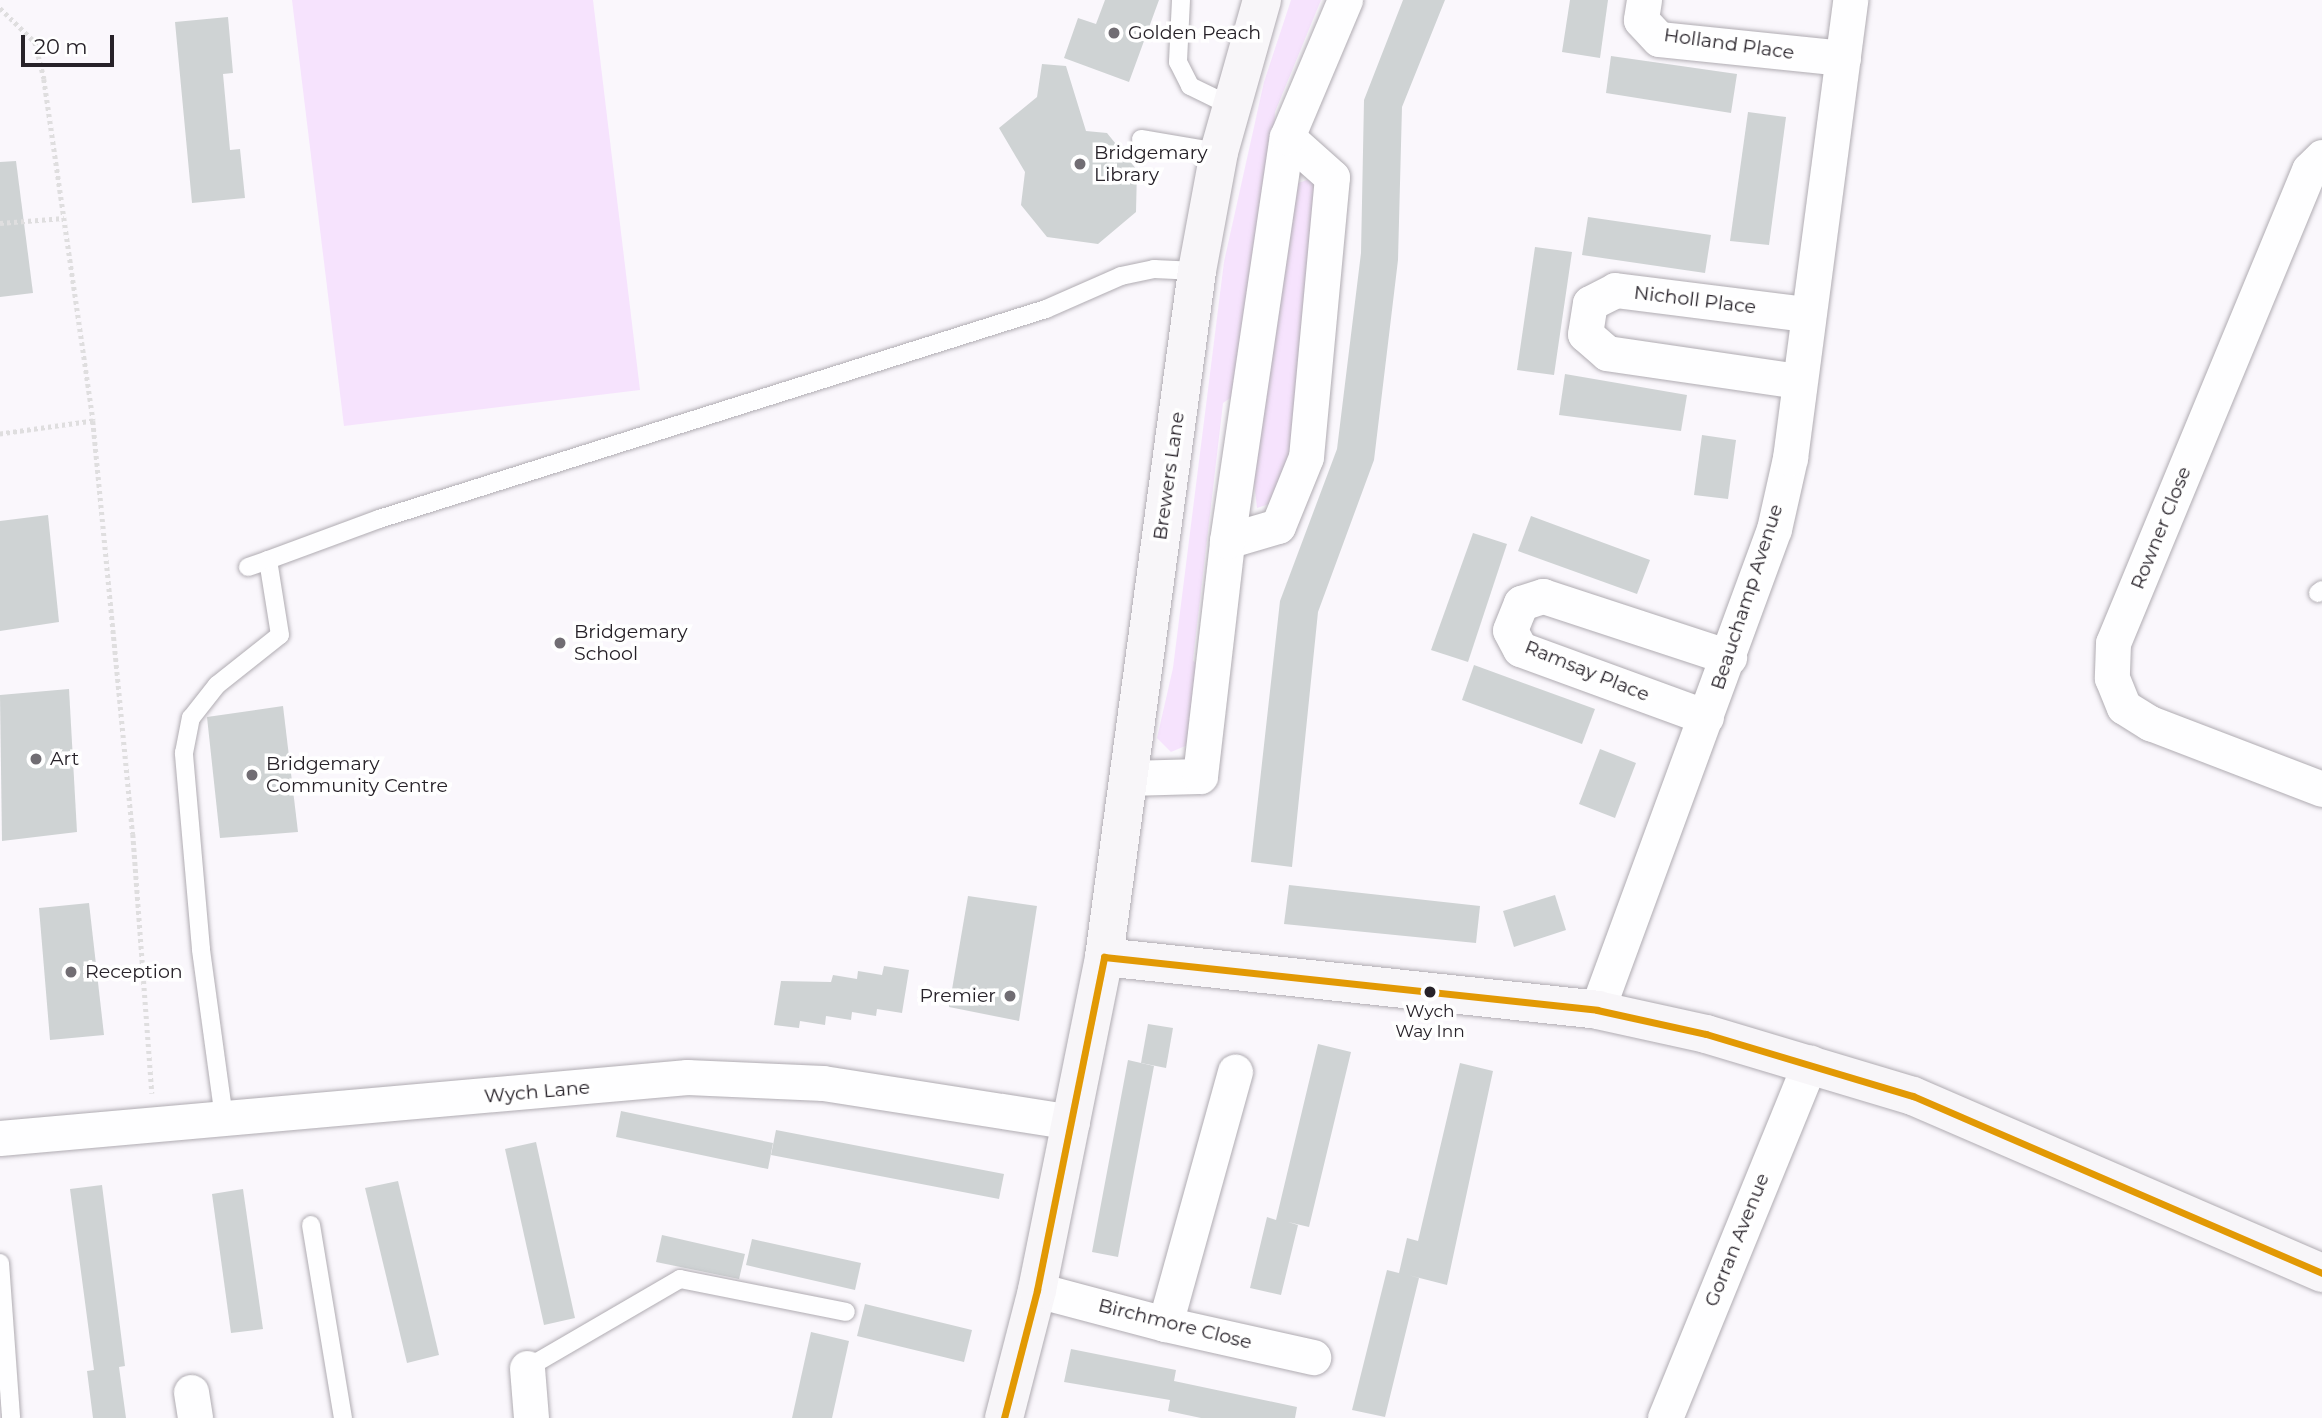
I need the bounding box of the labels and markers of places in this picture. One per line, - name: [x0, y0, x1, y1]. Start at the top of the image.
- place label: Golden Peach: [1128, 22, 1261, 44]
- marker: Golden Peach: [1106, 25, 1122, 41]
- place label: Bridgemary Library: [1094, 142, 1207, 186]
- marker: Bridgemary Library: [1072, 156, 1088, 172]
- place label: Bridgemary School: [574, 621, 687, 665]
- marker: Bridgemary School: [552, 635, 568, 651]
- place label: Art: [50, 748, 79, 770]
- marker: Art: [28, 751, 44, 767]
- place label: Bridgemary Community Centre: [266, 753, 448, 797]
- marker: Bridgemary Community Centre: [244, 767, 260, 783]
- place label: Reception: [85, 961, 183, 983]
- marker: Reception: [63, 964, 79, 980]
- place label: Premier: [920, 985, 996, 1007]
- marker: Wych Way Inn: [1423, 985, 1437, 999]
- marker: Premier: [1002, 988, 1018, 1004]
- place label: Wych Way Inn: [1395, 1002, 1465, 1042]

